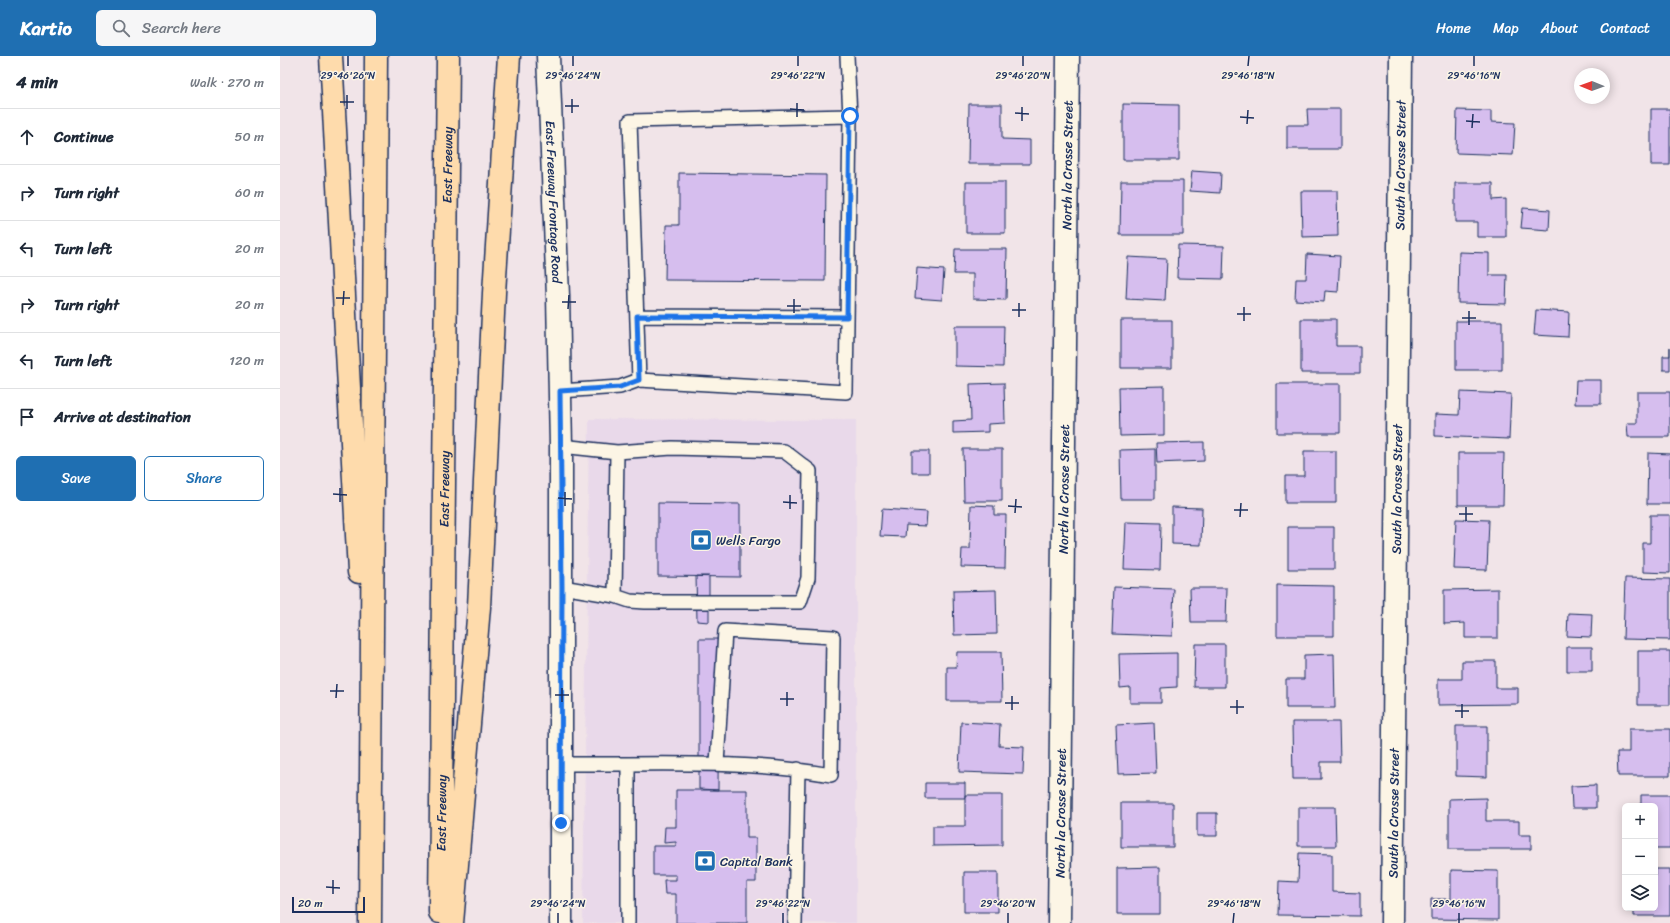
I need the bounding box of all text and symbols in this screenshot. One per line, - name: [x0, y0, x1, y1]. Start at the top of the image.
- search box: [96, 10, 376, 46]
- text: Kartio: [20, 12, 72, 45]
- text: Search here: [142, 15, 221, 41]
- text: Home: [1436, 16, 1471, 41]
- text: Map: [1493, 16, 1519, 41]
- text: About: [1541, 16, 1578, 41]
- text: Contact: [1600, 16, 1650, 41]
- icon: search: [110, 17, 132, 39]
- text: 4 min: [16, 67, 58, 97]
- text: 29°46'26"N: [321, 67, 375, 85]
- text: 29°46'24"N: [546, 67, 601, 85]
- text: 29°46'22"N: [771, 67, 825, 85]
- text: 29°46'20"N: [995, 67, 1051, 85]
- text: 29°46'18"N: [1221, 67, 1275, 85]
- text: 29°46'16"N: [1448, 67, 1501, 85]
- north arrow: [1574, 68, 1610, 104]
- text: Walk · 270 m: [190, 71, 264, 94]
- street label: South la Crosse Street: [1388, 99, 1412, 230]
- street label: North la Crosse Street: [1055, 100, 1079, 230]
- route start: [841, 107, 859, 125]
- street label: East Freeway Frontage Road: [539, 120, 569, 285]
- text: Continue: [54, 124, 114, 150]
- text: 50 m: [234, 125, 264, 148]
- icon: ahead: [16, 126, 38, 148]
- street label: East Freeway: [435, 126, 459, 203]
- text: Turn right: [54, 180, 119, 206]
- text: 60 m: [235, 181, 264, 204]
- icon: right: [16, 182, 38, 204]
- text: Turn left: [54, 236, 112, 262]
- text: 20 m: [235, 237, 264, 260]
- icon: left: [16, 238, 38, 260]
- text: Turn right: [54, 292, 119, 318]
- text: 20 m: [235, 293, 264, 316]
- icon: right: [16, 294, 38, 316]
- text: Turn left: [54, 348, 112, 374]
- text: 120 m: [229, 349, 264, 372]
- icon: left: [16, 350, 38, 372]
- text: Arrive at destination: [54, 404, 191, 430]
- icon: arrive: [16, 406, 38, 428]
- street label: South la Crosse Street: [1384, 423, 1409, 554]
- street label: North la Crosse Street: [1051, 424, 1076, 554]
- street label: East Freeway: [432, 450, 456, 527]
- button: Save: [16, 456, 136, 501]
- button: Share: [144, 456, 264, 501]
- bank icon: Wells Fargo: [688, 527, 714, 553]
- place label: Wells Fargo: [716, 529, 781, 552]
- street label: South la Crosse Street: [1381, 747, 1405, 878]
- street label: North la Crosse Street: [1048, 748, 1072, 878]
- street label: East Freeway: [429, 774, 453, 851]
- map controls: [1622, 803, 1658, 911]
- button: +: [1622, 803, 1658, 839]
- route end: [552, 814, 570, 832]
- button: −: [1622, 839, 1658, 875]
- bank icon: Capital Bank: [692, 848, 718, 874]
- place label: Capital Bank: [720, 850, 793, 873]
- button: layers: [1622, 875, 1658, 911]
- text: 20 m: [298, 894, 323, 913]
- scale bar: [292, 895, 365, 914]
- text: 29°46'24"N: [531, 895, 586, 913]
- text: 29°46'22"N: [756, 895, 810, 913]
- text: 29°46'20"N: [980, 895, 1036, 913]
- text: 29°46'18"N: [1207, 895, 1261, 913]
- text: 29°46'16"N: [1433, 895, 1486, 913]

